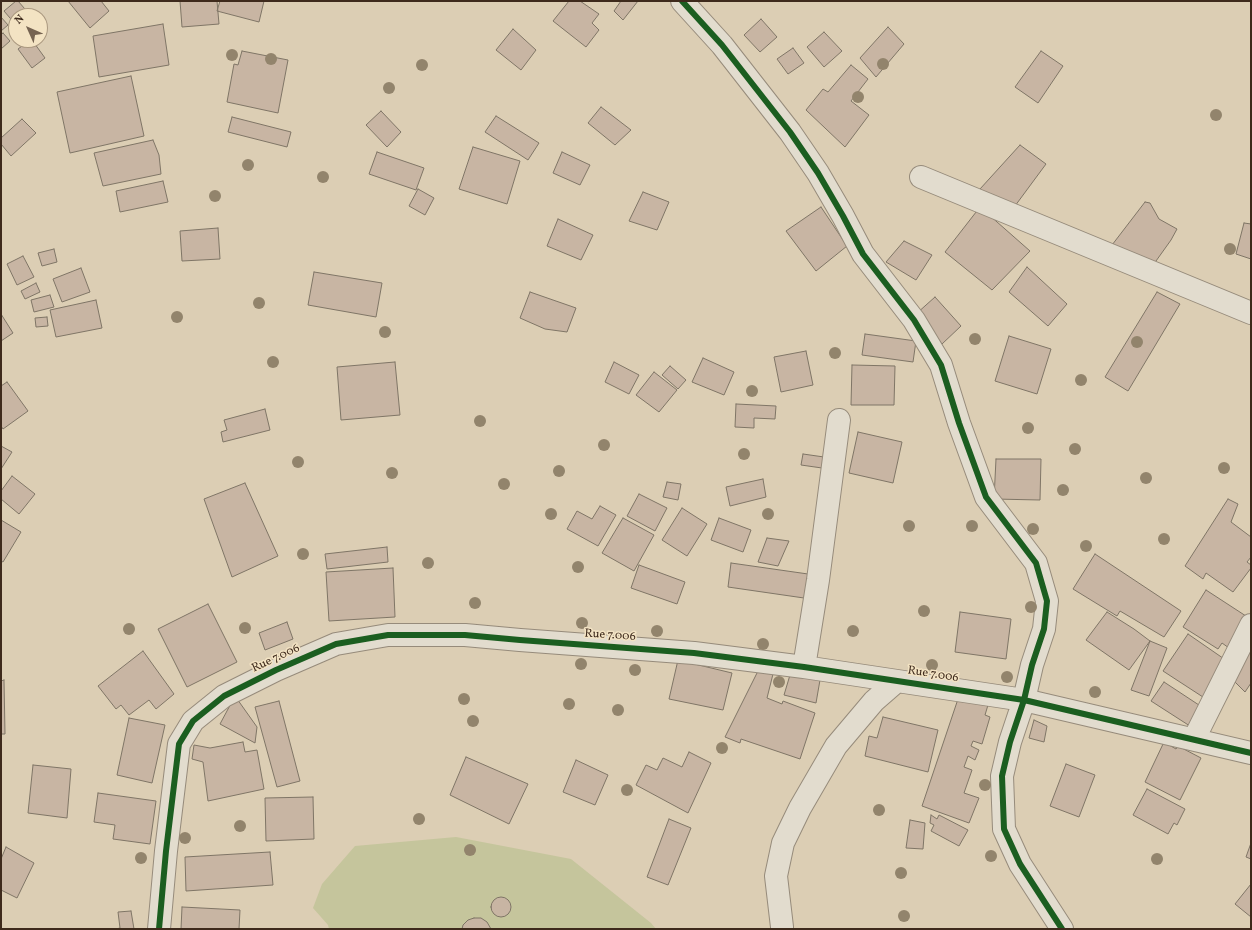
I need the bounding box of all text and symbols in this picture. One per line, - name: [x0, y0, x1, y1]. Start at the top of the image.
- north arrow: [8, 8, 48, 48]
- text: N: [12, 12, 28, 28]
- street label: Rue 7.006: [584, 627, 636, 645]
- street label: Rue 7.006: [250, 642, 302, 676]
- street label: Rue 7.006: [906, 664, 960, 686]

